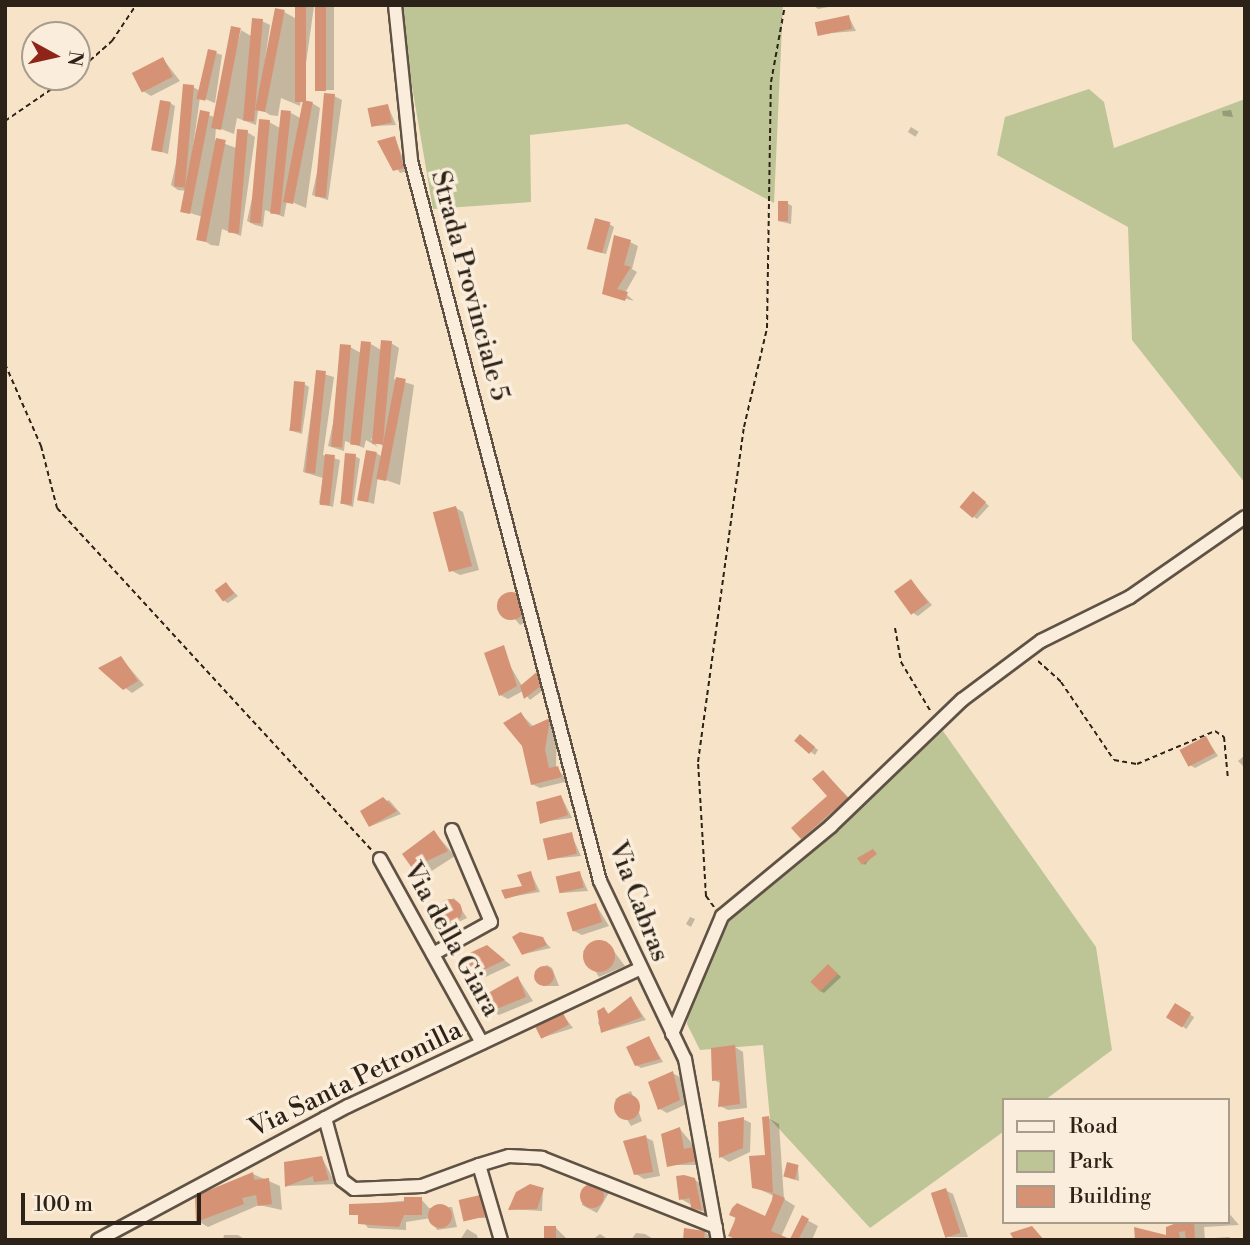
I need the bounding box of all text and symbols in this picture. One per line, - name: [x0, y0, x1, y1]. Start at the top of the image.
- north arrow: [21, 21, 91, 91]
- text: N: [62, 50, 88, 68]
- street label: Strada Provinciale 5: [423, 168, 515, 404]
- street label: Via Cabras: [601, 838, 675, 966]
- street label: Via della Giara: [396, 858, 506, 1022]
- street label: Via Santa Petronilla: [245, 1015, 467, 1145]
- legend: [1002, 1098, 1229, 1224]
- text: Road: [1069, 1114, 1118, 1140]
- text: Park: [1069, 1149, 1113, 1175]
- scale bar: [24, 1178, 205, 1222]
- text: Building: [1069, 1184, 1151, 1210]
- text: 100 m: [34, 1192, 93, 1218]

